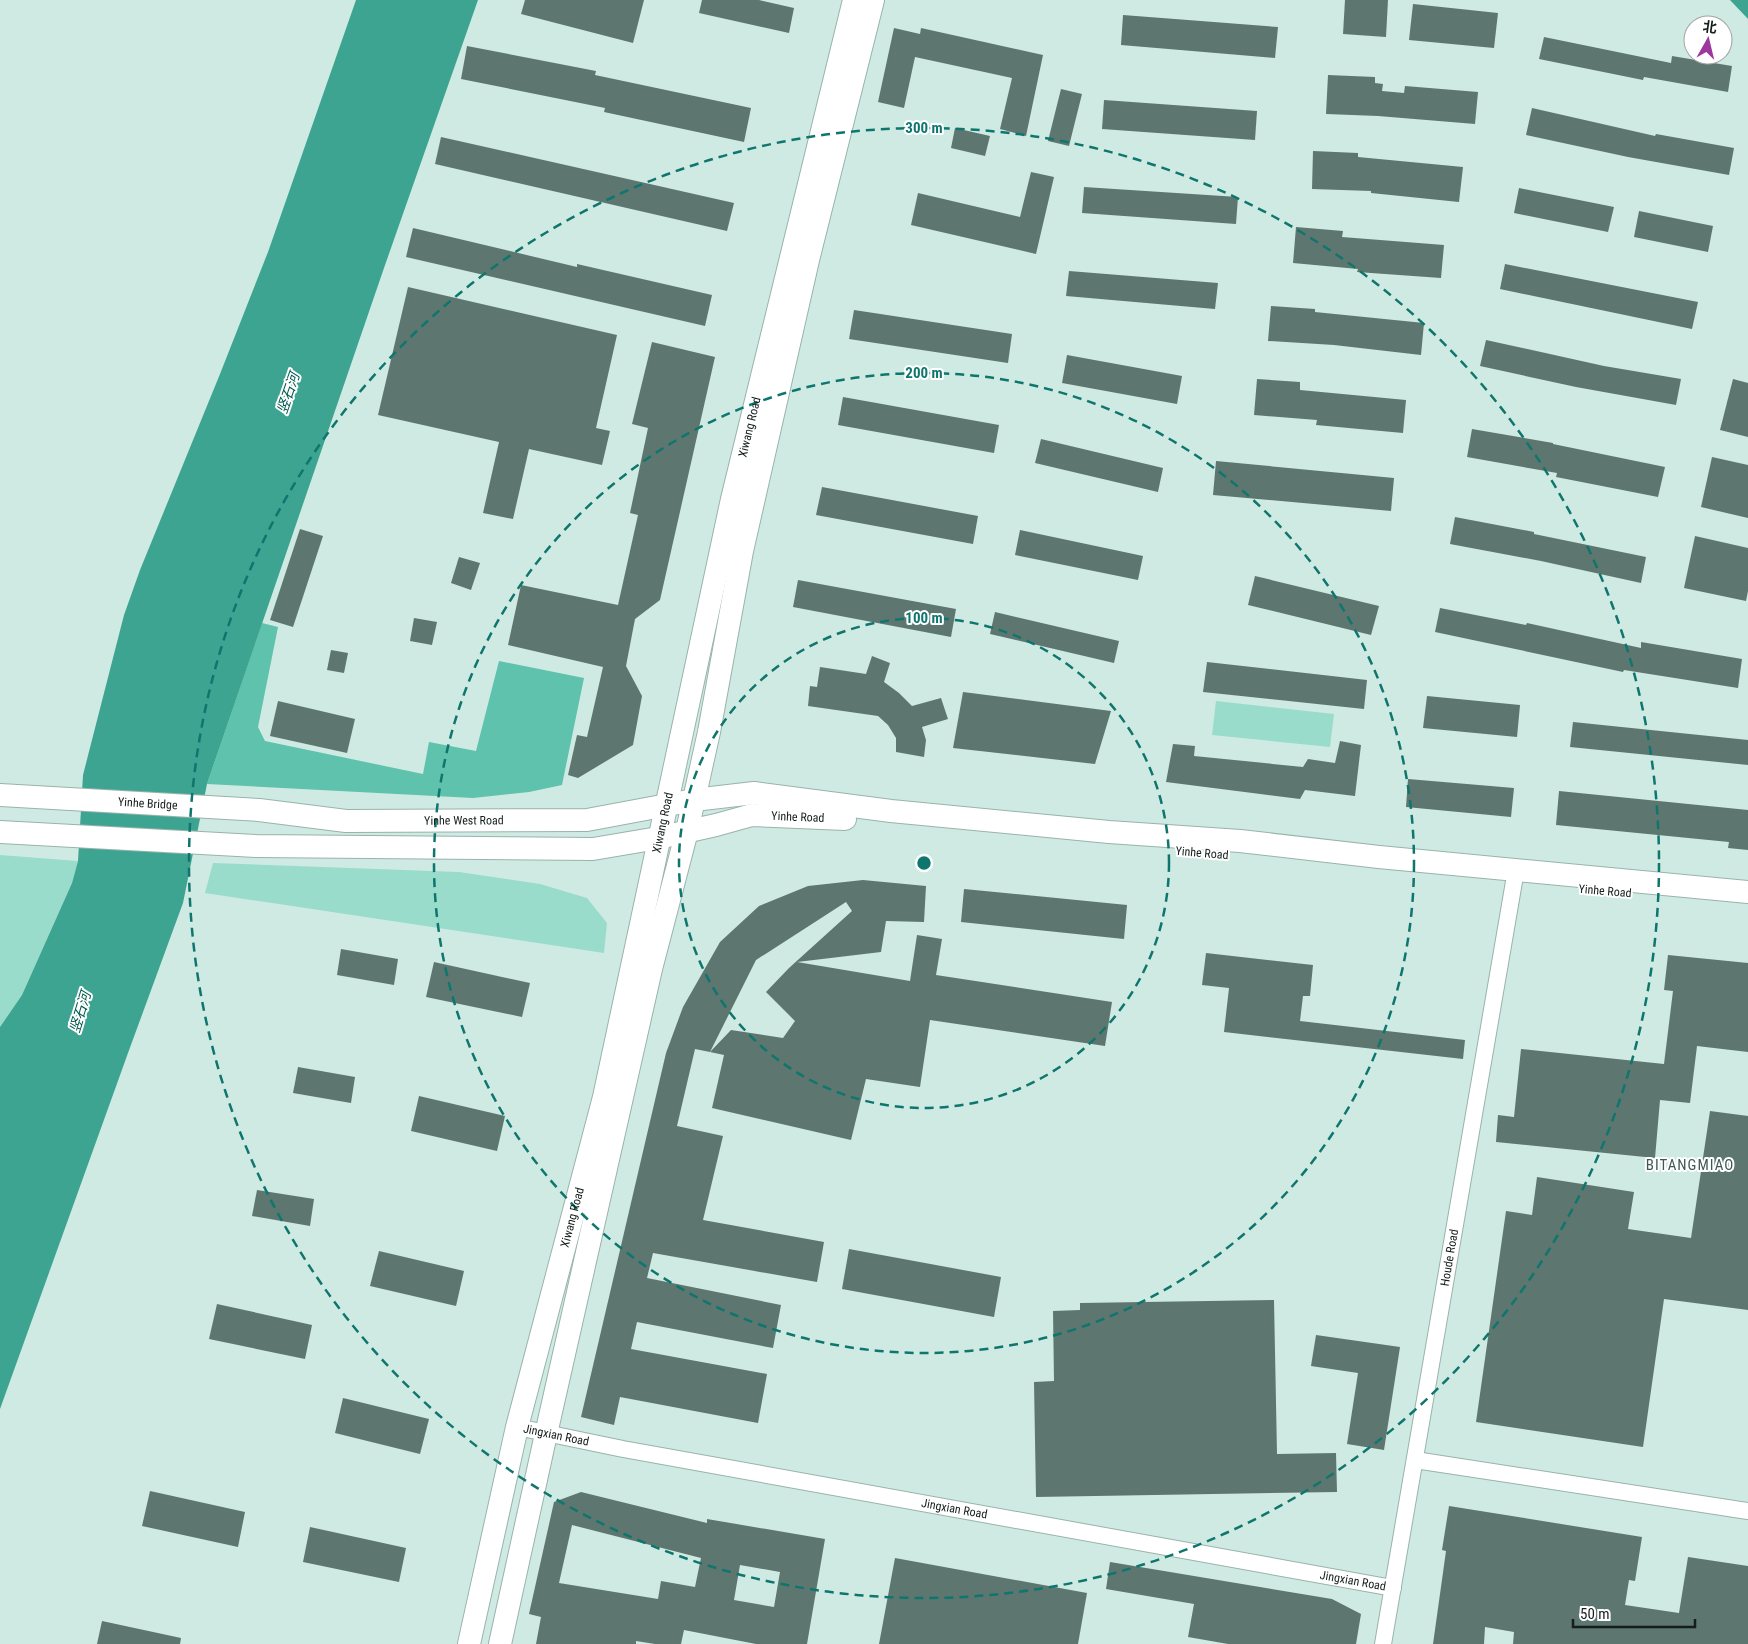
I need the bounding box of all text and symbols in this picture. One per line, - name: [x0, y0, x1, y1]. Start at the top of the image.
- north arrow: [1683, 15, 1733, 65]
- text: 北: [1702, 18, 1718, 36]
- text: 300 m: [905, 119, 943, 137]
- text: 200 m: [905, 364, 943, 382]
- water label: 竖石河: [274, 368, 303, 415]
- street label: Xiwang Road: [735, 396, 764, 459]
- text: 100 m: [905, 609, 943, 627]
- street label: Xiwang Road: [649, 791, 676, 854]
- street label: Yinhe Bridge: [118, 795, 178, 812]
- street label: Yinhe Road: [771, 809, 825, 825]
- street label: Yinhe West Road: [424, 813, 504, 828]
- street label: Yinhe Road: [1175, 844, 1229, 862]
- centre of rings: [915, 854, 933, 872]
- street label: Yinhe Road: [1578, 882, 1632, 900]
- water label: 竖石河: [66, 987, 95, 1034]
- district label: BITANGMIAO: [1646, 1156, 1734, 1174]
- street label: Xiwang Road: [558, 1186, 587, 1249]
- street label: Houde Road: [1438, 1228, 1461, 1287]
- street label: Jingxian Road: [522, 1421, 590, 1449]
- street label: Jingxian Road: [920, 1496, 989, 1522]
- street label: Jingxian Road: [1319, 1568, 1387, 1594]
- scale bar: [1573, 1596, 1696, 1628]
- text: 50 m: [1580, 1605, 1610, 1623]

